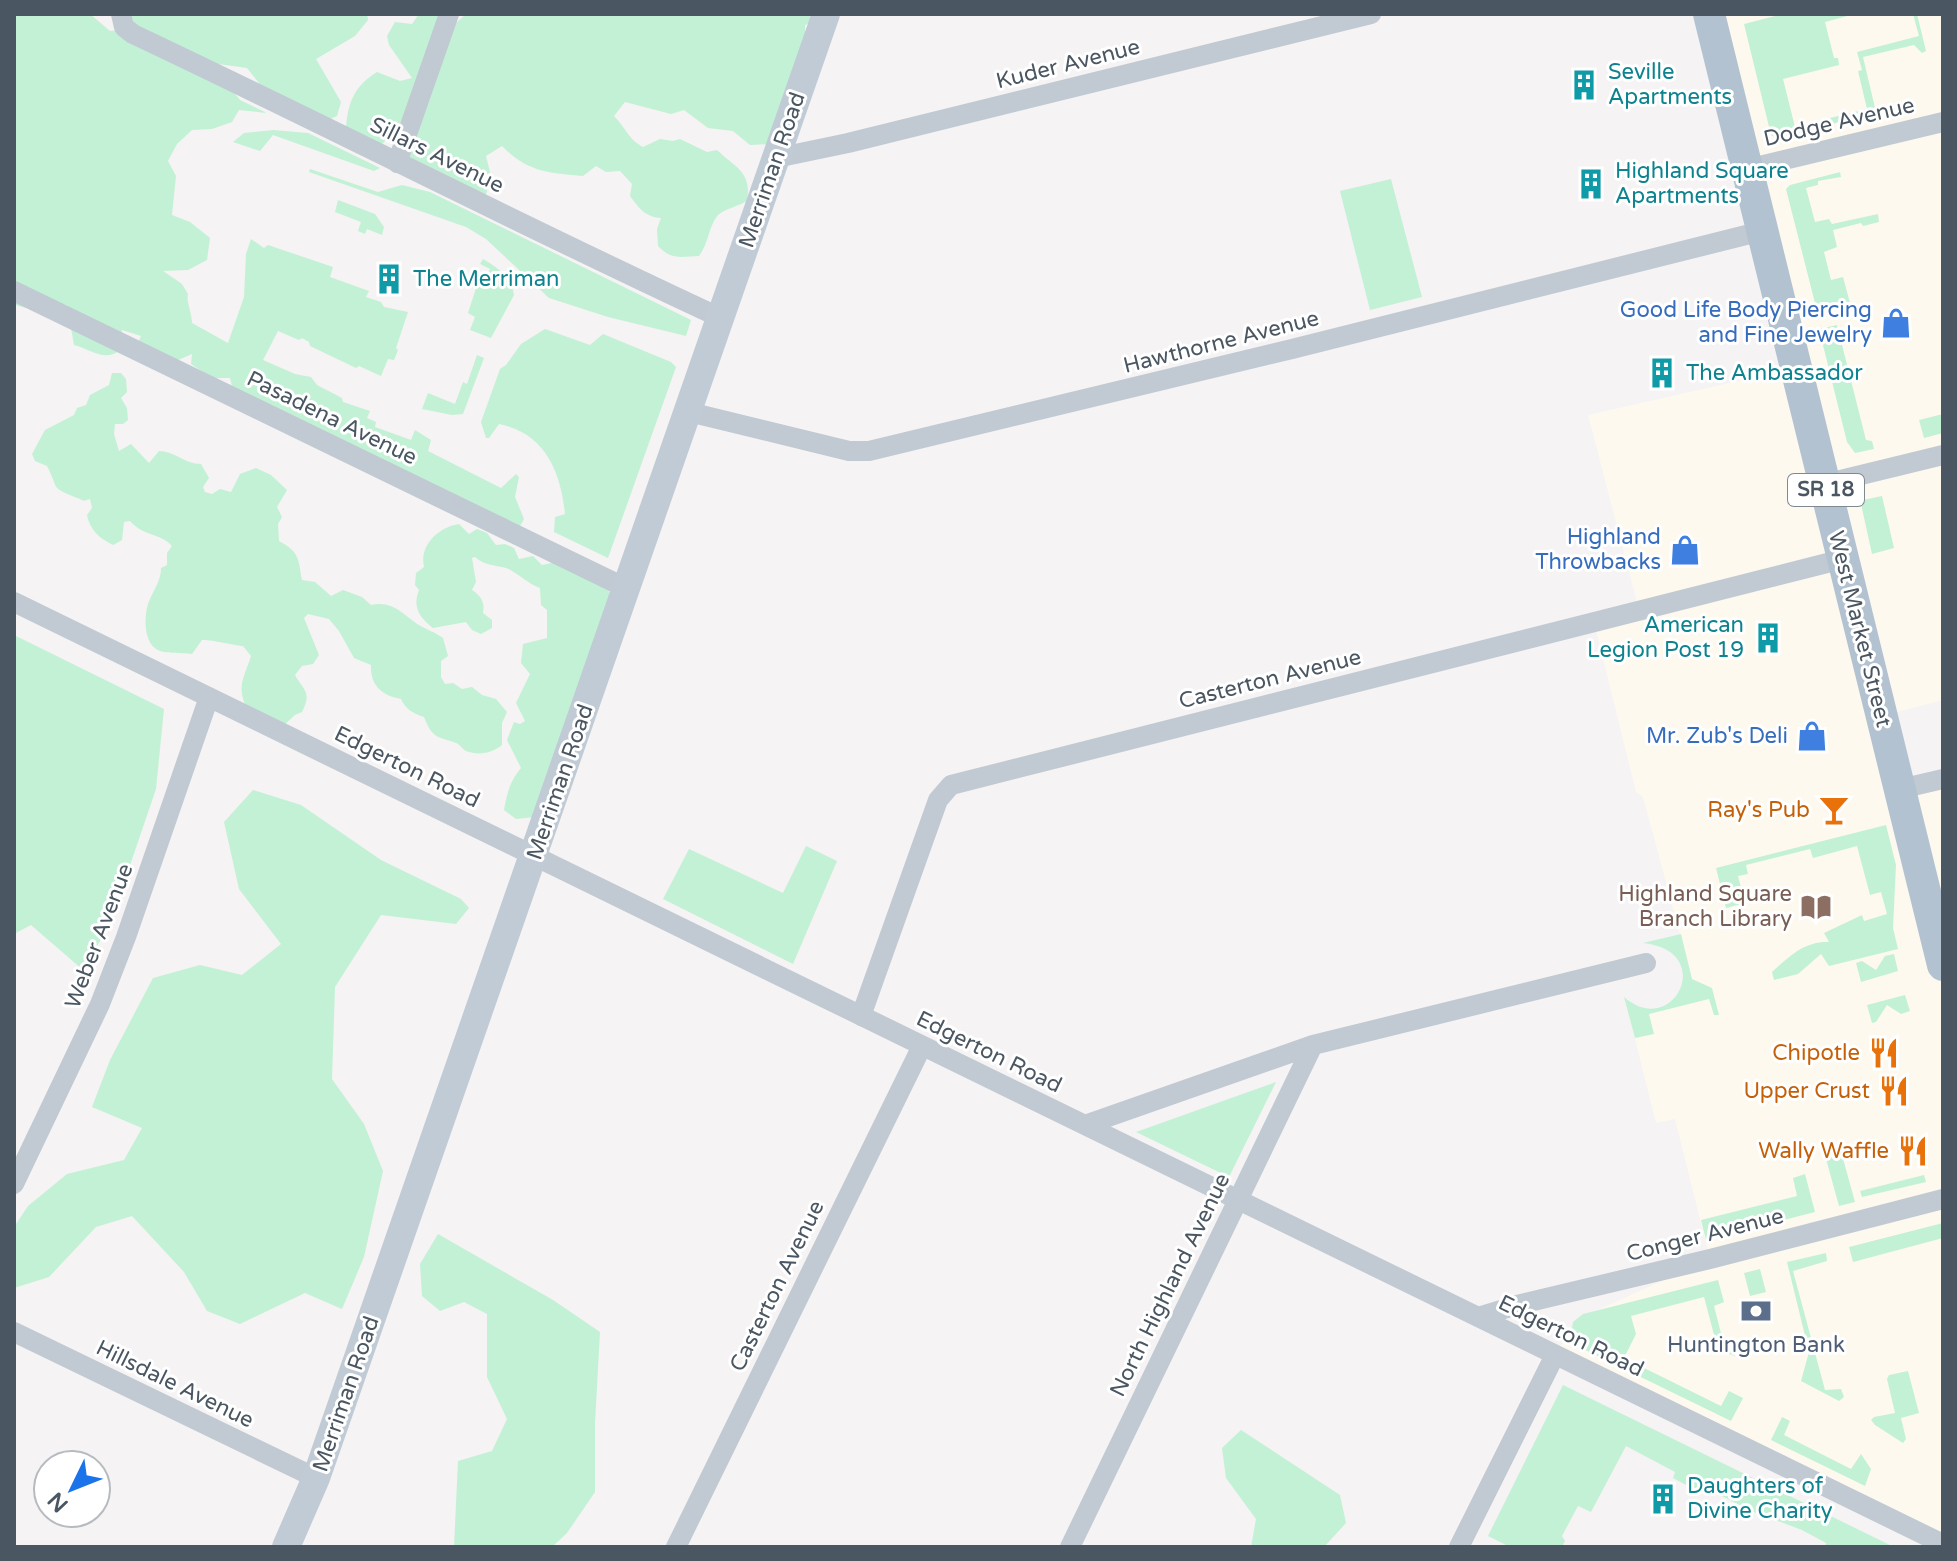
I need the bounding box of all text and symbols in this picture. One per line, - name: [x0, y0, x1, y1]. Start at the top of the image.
- street label: Kuder Avenue: [993, 34, 1143, 94]
- place label: Seville Apartments: [1608, 59, 1732, 110]
- building icon: Seville Apartments: [1567, 68, 1601, 102]
- street label: Merriman Road: [733, 89, 811, 251]
- street label: Dodge Avenue: [1761, 92, 1917, 152]
- street label: Sillars Avenue: [366, 111, 508, 199]
- place label: Highland Square Apartments: [1615, 158, 1789, 209]
- building icon: Highland Square Apartments: [1574, 167, 1608, 201]
- building icon: The Merriman: [372, 262, 406, 296]
- place label: The Merriman: [413, 266, 560, 292]
- place label: Good Life Body Piercing and Fine Jewelry: [1620, 297, 1872, 348]
- street label: Hawthorne Avenue: [1121, 305, 1321, 379]
- shop icon: Good Life Body Piercing and Fine Jewelry: [1879, 306, 1913, 340]
- building icon: The Ambassador: [1645, 356, 1679, 390]
- place label: The Ambassador: [1686, 360, 1863, 386]
- street label: Pasadena Avenue: [243, 366, 421, 470]
- road number: SR 18: [1788, 474, 1864, 506]
- place label: Highland Throwbacks: [1535, 524, 1661, 575]
- street label: West Market Street: [1823, 528, 1897, 730]
- shop icon: Highland Throwbacks: [1668, 533, 1702, 567]
- place label: American Legion Post 19: [1587, 612, 1744, 663]
- building icon: American Legion Post 19: [1751, 621, 1785, 655]
- street label: Casterton Avenue: [1176, 644, 1364, 714]
- street label: Merriman Road: [521, 701, 599, 863]
- shop icon: Mr. Zub's Deli: [1795, 719, 1829, 753]
- street label: Edgerton Road: [330, 721, 484, 813]
- place label: Mr. Zub's Deli: [1646, 723, 1788, 749]
- bar icon: Ray's Pub: [1817, 793, 1851, 827]
- place label: Ray's Pub: [1707, 797, 1810, 823]
- street label: Weber Avenue: [59, 860, 139, 1012]
- place label: Highland Square Branch Library: [1618, 881, 1792, 932]
- library icon: Highland Square Branch Library: [1799, 890, 1833, 924]
- street label: Edgerton Road: [912, 1006, 1066, 1098]
- restaurant icon: Chipotle: [1867, 1036, 1901, 1070]
- place label: Chipotle: [1772, 1040, 1860, 1066]
- restaurant icon: Upper Crust: [1877, 1074, 1911, 1108]
- place label: Upper Crust: [1744, 1078, 1870, 1104]
- restaurant icon: Wally Waffle: [1896, 1134, 1930, 1168]
- place label: Wally Waffle: [1758, 1138, 1889, 1164]
- street label: North Highland Avenue: [1105, 1169, 1235, 1401]
- street label: Casterton Avenue: [724, 1196, 830, 1376]
- street label: Conger Avenue: [1624, 1203, 1786, 1267]
- street label: Edgerton Road: [1494, 1290, 1648, 1382]
- bank icon: Huntington Bank: [1739, 1294, 1773, 1328]
- street label: Merriman Road: [307, 1313, 385, 1475]
- place label: Huntington Bank: [1667, 1332, 1845, 1358]
- street label: Hillsdale Avenue: [92, 1335, 258, 1433]
- north arrow: [32, 1449, 112, 1529]
- place label: Daughters of Divine Charity: [1687, 1473, 1833, 1524]
- building icon: Daughters of Divine Charity: [1646, 1482, 1680, 1516]
- text: N: [43, 1487, 74, 1517]

